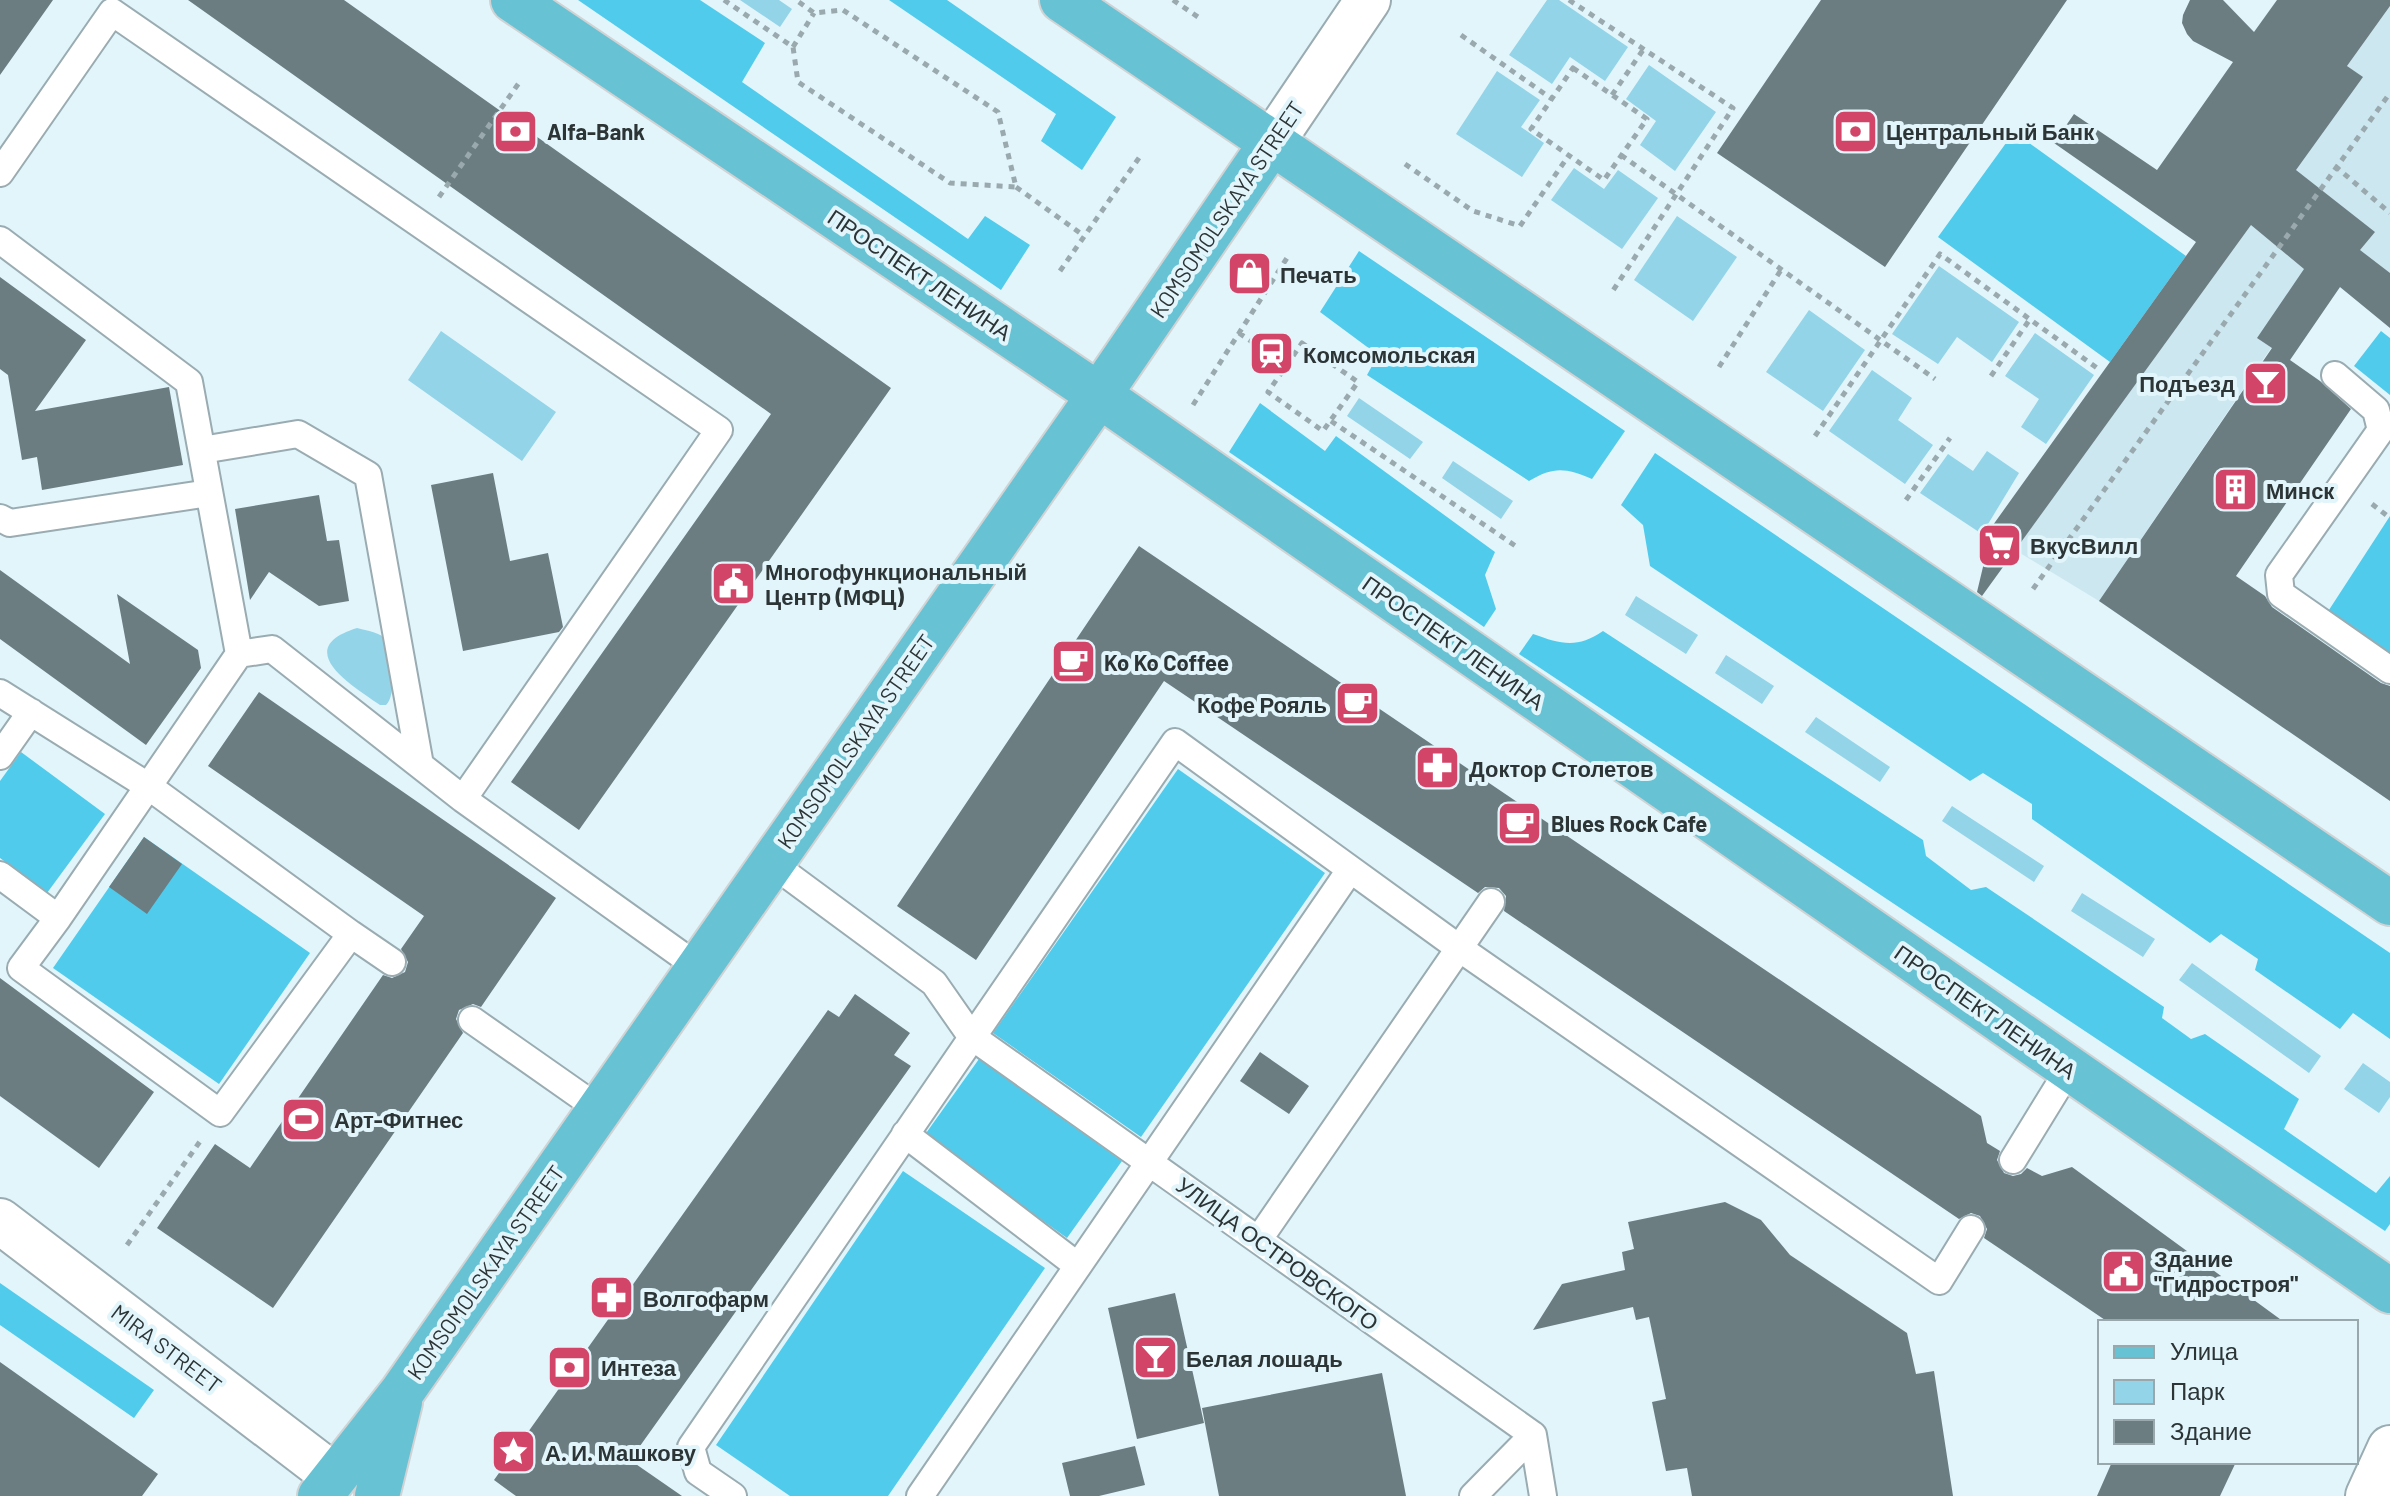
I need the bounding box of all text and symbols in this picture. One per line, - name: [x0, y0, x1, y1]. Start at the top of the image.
- street label: KOMSOMOLSKAYA STREET: [1144, 96, 1308, 322]
- bank icon: Alfa-Bank: [492, 107, 540, 155]
- bank icon: Центральный Банк: [1831, 107, 1879, 155]
- place label: Alfa-Bank: [547, 118, 645, 144]
- place label: Центральный Банк: [1886, 118, 2095, 145]
- street label: ПРОСПЕКТ ЛЕНИНА: [823, 203, 1017, 345]
- shop icon: Печать: [1225, 250, 1273, 298]
- place label: Печать: [1280, 261, 1357, 287]
- station icon: Комсомольская: [1248, 330, 1296, 378]
- place label: Комсомольская: [1303, 341, 1476, 367]
- bar icon: Подъезд: [2242, 359, 2290, 407]
- place label: Подъезд: [2139, 370, 2235, 397]
- building icon: Минск: [2211, 466, 2259, 514]
- place label: Минск: [2266, 477, 2335, 503]
- supermarket icon: ВкусВилл: [1975, 521, 2023, 569]
- place label: ВкусВилл: [2030, 532, 2138, 559]
- place label: Многофункциональный Центр (МФЦ): [765, 558, 1027, 610]
- public building icon: Многофункциональный Центр (МФЦ): [710, 560, 758, 608]
- street label: ПРОСПЕКТ ЛЕНИНА: [1358, 570, 1550, 715]
- street label: KOMSOMOLSKAYA STREET: [771, 629, 939, 853]
- cafe icon: Ko Ko Coffee: [1049, 638, 1097, 686]
- place label: Ko Ko Coffee: [1104, 649, 1229, 675]
- cafe icon: Кофе Рояль: [1334, 680, 1382, 728]
- place label: Кофе Рояль: [1197, 691, 1327, 718]
- pharmacy icon: Доктор Столетов: [1414, 744, 1462, 792]
- place label: Доктор Столетов: [1469, 755, 1654, 782]
- cafe icon: Blues Rock Cafe: [1496, 799, 1544, 847]
- place label: Blues Rock Cafe: [1551, 810, 1707, 836]
- street label: ПРОСПЕКТ ЛЕНИНА: [1890, 939, 2082, 1084]
- sports icon: Арт-Фитнес: [279, 1095, 327, 1143]
- place label: Арт-Фитнес: [334, 1106, 463, 1133]
- street label: KOMSOMOLSKAYA STREET: [401, 1160, 569, 1384]
- street label: УЛИЦА ОСТРОВСКОГО: [1171, 1171, 1384, 1336]
- place label: Здание "Гидростроя": [2154, 1245, 2298, 1297]
- public building icon: Здание "Гидростроя": [2099, 1247, 2147, 1295]
- pharmacy icon: Волгофарм: [588, 1274, 636, 1322]
- place label: Волгофарм: [643, 1285, 769, 1312]
- street label: MIRA STREET: [107, 1298, 227, 1398]
- legend: [2098, 1320, 2358, 1464]
- bar icon: Белая лошадь: [1131, 1334, 1179, 1382]
- text: Улица: [2170, 1336, 2239, 1365]
- bank icon: Интеза: [546, 1343, 594, 1391]
- place label: Белая лошадь: [1186, 1345, 1343, 1372]
- place label: Интеза: [601, 1354, 677, 1380]
- text: Парк: [2170, 1376, 2225, 1405]
- text: Здание: [2170, 1416, 2252, 1445]
- place icon: А. И. Машкову: [490, 1428, 538, 1476]
- place label: А. И. Машкову: [545, 1439, 697, 1466]

